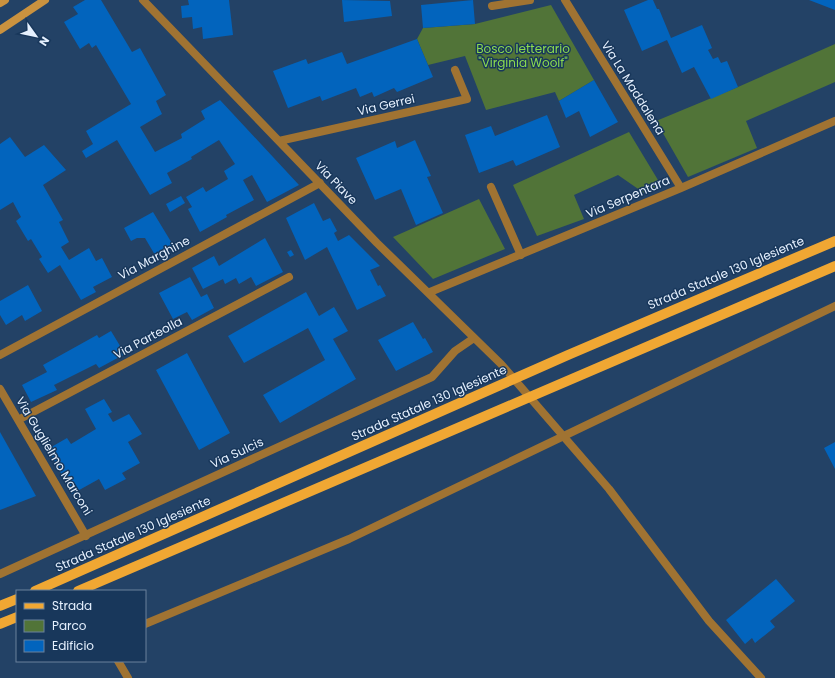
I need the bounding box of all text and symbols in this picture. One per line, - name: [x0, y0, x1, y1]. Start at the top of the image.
- north arrow: [16, 16, 56, 56]
- text: N: [35, 34, 53, 49]
- street label: Via La Maddalena: [598, 37, 669, 138]
- park label: Bosco letterario "Virginia Woolf": [476, 40, 570, 71]
- street label: Via Gerrei: [355, 90, 416, 119]
- street label: Via Piave: [311, 157, 361, 208]
- street label: Via Serpentara: [583, 171, 672, 222]
- street label: Via Marghine: [115, 231, 193, 284]
- street label: Strada Statale 130 Iglesiente: [645, 232, 807, 313]
- street label: Via Parteolla: [110, 312, 185, 363]
- street label: Strada Statale 130 Iglesiente: [348, 361, 509, 445]
- street label: Via Guglielmo Marconi: [12, 393, 97, 518]
- street label: Via Sulcis: [208, 433, 266, 472]
- street label: Strada Statale 130 Iglesiente: [52, 492, 213, 576]
- legend: [16, 590, 146, 662]
- text: Strada: [52, 597, 92, 614]
- text: Parco: [52, 617, 87, 634]
- text: Edificio: [52, 637, 94, 654]

